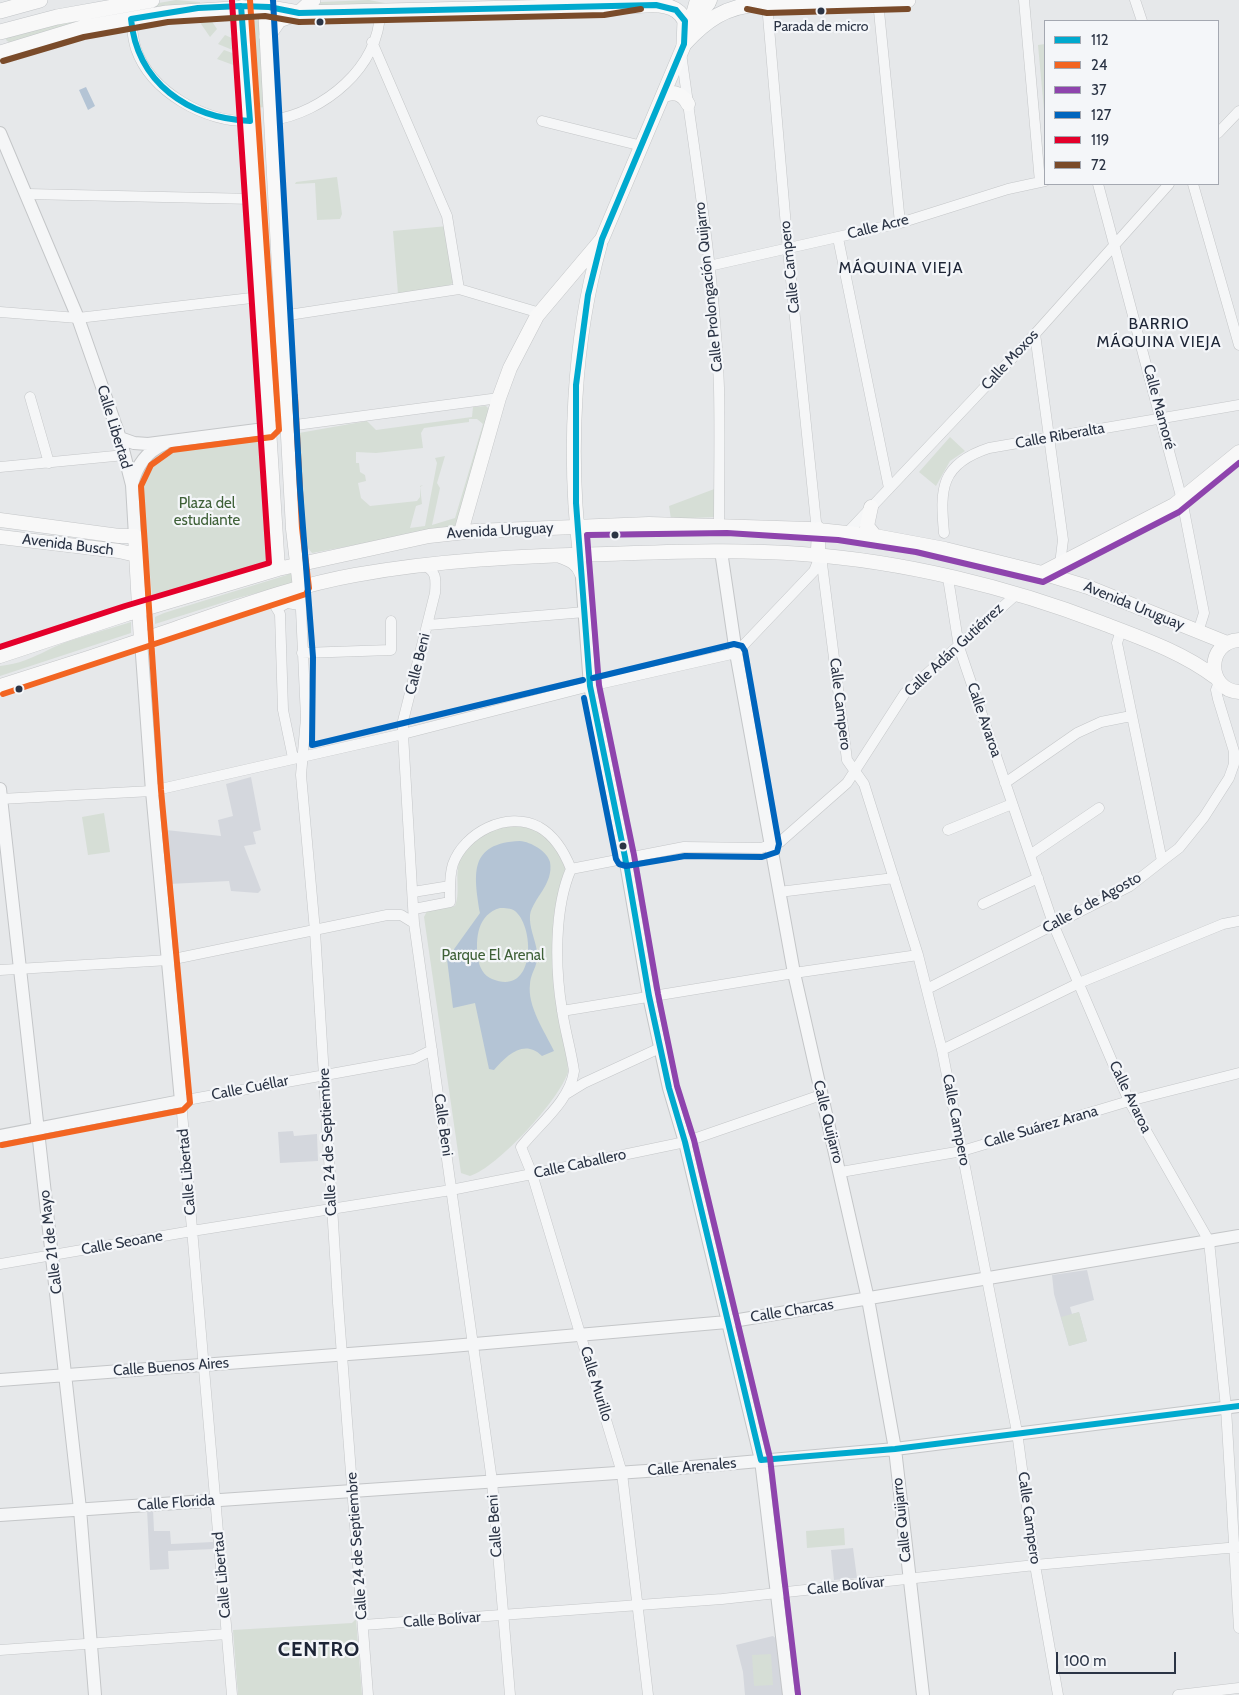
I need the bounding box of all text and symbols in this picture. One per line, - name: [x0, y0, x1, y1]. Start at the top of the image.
- marker: Parada de micro: [816, 6, 826, 16]
- unlabelled marker: [315, 17, 325, 27]
- place label: Parada de micro: [774, 19, 868, 35]
- legend: [1044, 20, 1219, 185]
- text: 112: [1091, 31, 1109, 49]
- text: 24: [1091, 56, 1108, 74]
- text: 37: [1091, 81, 1107, 99]
- text: 127: [1091, 106, 1111, 124]
- text: 119: [1091, 131, 1109, 149]
- text: 72: [1091, 156, 1106, 174]
- street label: Calle Prolongación Quijarro: [691, 201, 727, 373]
- street label: Calle Acre: [845, 211, 911, 243]
- street label: Calle Campero: [776, 220, 804, 314]
- district label: MÁQUINA VIEJA: [837, 258, 965, 278]
- district label: BARRIO MÁQUINA VIEJA: [1095, 314, 1223, 352]
- street label: Calle Moxos: [978, 326, 1042, 394]
- street label: Calle Mamoré: [1139, 362, 1179, 452]
- street label: Calle Libertad: [93, 383, 135, 471]
- street label: Calle Riberalta: [1014, 419, 1106, 453]
- park label: Plaza del estudiante: [174, 495, 240, 530]
- street label: Avenida Uruguay: [446, 519, 554, 543]
- street label: Avenida Busch: [21, 530, 115, 560]
- unlabelled marker: [610, 530, 620, 540]
- street label: Avenida Uruguay: [1081, 578, 1187, 634]
- street label: Calle Adán Gutiérrez: [901, 600, 1007, 700]
- street label: Calle Beni: [402, 631, 434, 697]
- street label: Calle Campero: [825, 657, 855, 751]
- street label: Calle Avaroa: [963, 680, 1005, 760]
- unlabelled marker: [14, 684, 24, 694]
- unlabelled marker: [618, 841, 628, 851]
- street label: Calle 6 de Agosto: [1040, 868, 1144, 938]
- park label: Parque El Arenal: [441, 947, 545, 965]
- street label: Calle Avaroa: [1105, 1058, 1155, 1136]
- street label: Calle 24 de Septiembre: [315, 1068, 341, 1216]
- street label: Calle Cuéllar: [210, 1072, 290, 1104]
- street label: Calle Campero: [938, 1073, 974, 1167]
- street label: Calle Quijarro: [809, 1079, 847, 1165]
- street label: Calle Beni: [430, 1093, 456, 1157]
- street label: Calle Suárez Arana: [982, 1102, 1100, 1152]
- street label: Calle Libertad: [174, 1128, 200, 1216]
- street label: Calle Caballero: [532, 1145, 628, 1183]
- street label: Calle 21 de Mayo: [36, 1189, 66, 1295]
- street label: Calle Seoane: [80, 1227, 164, 1259]
- street label: Calle Charcas: [749, 1296, 835, 1326]
- street label: Calle Murillo: [576, 1344, 616, 1424]
- street label: Calle Buenos Aires: [113, 1354, 229, 1380]
- street label: Calle Arenales: [647, 1454, 737, 1480]
- street label: Calle Campero: [1014, 1471, 1044, 1565]
- street label: Calle 24 de Septiembre: [343, 1472, 371, 1620]
- street label: Calle Quijarro: [889, 1477, 915, 1563]
- street label: Calle Florida: [137, 1491, 215, 1515]
- street label: Calle Beni: [484, 1494, 506, 1558]
- street label: Calle Libertad: [209, 1531, 235, 1619]
- street label: Calle Bolívar: [806, 1573, 886, 1599]
- street label: Calle Bolívar: [403, 1608, 481, 1632]
- district label: CENTRO: [277, 1638, 361, 1662]
- scale bar: [1059, 1642, 1179, 1674]
- text: 100 m: [1064, 1652, 1106, 1670]

